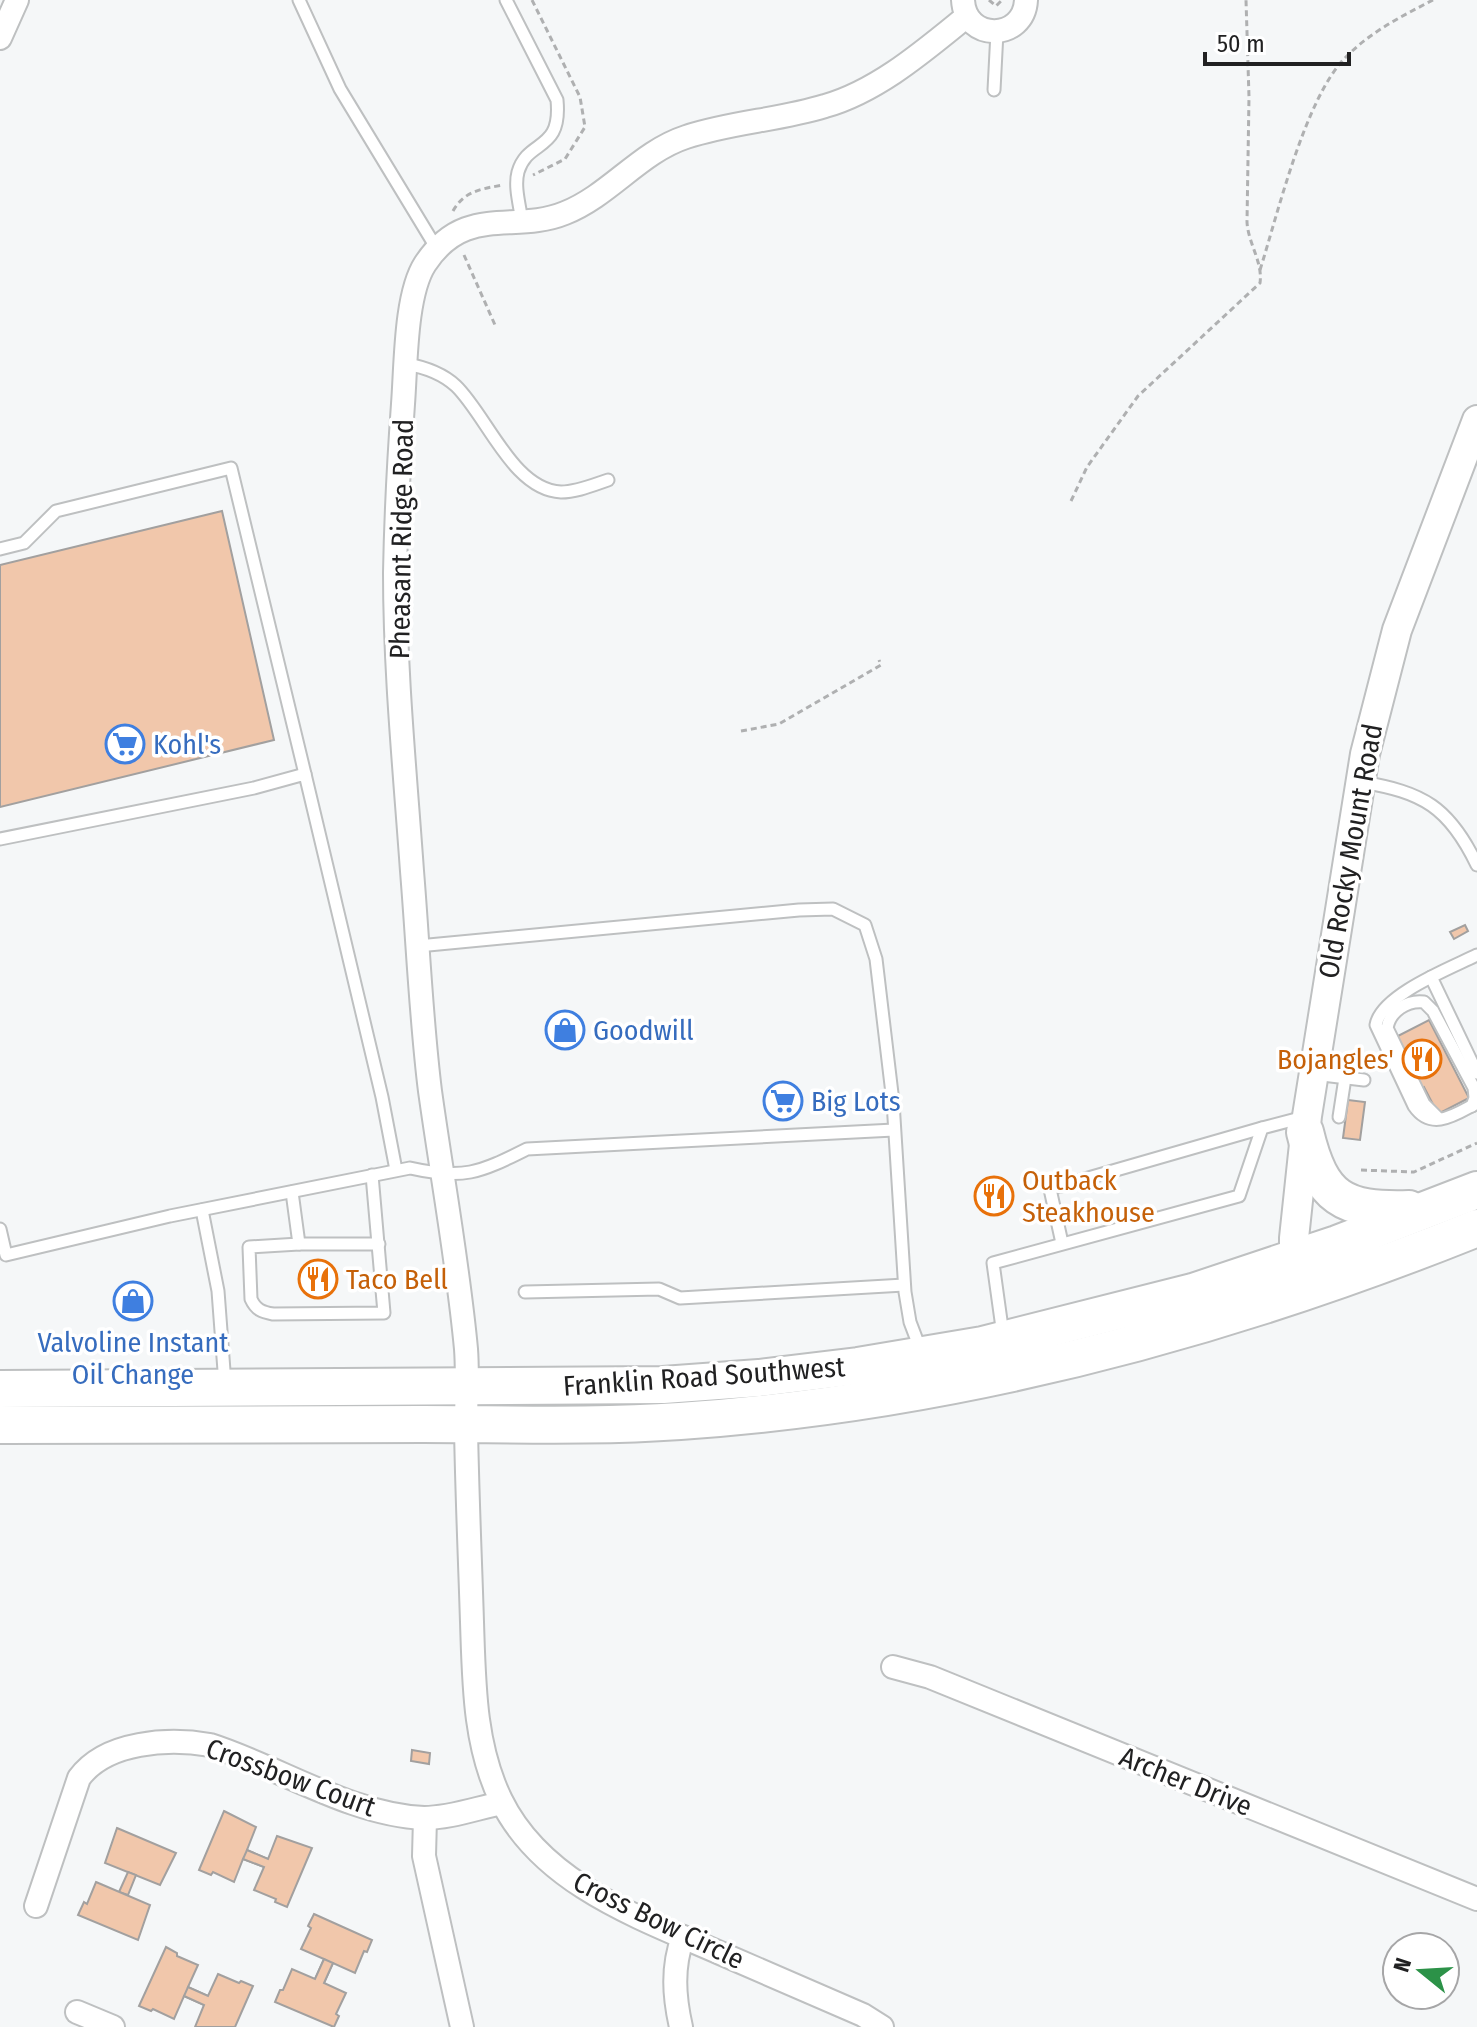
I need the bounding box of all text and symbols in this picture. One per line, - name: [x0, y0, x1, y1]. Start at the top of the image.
- scale bar: [1205, 16, 1349, 66]
- text: 50 m: [1217, 30, 1265, 58]
- street label: Pheasant Ridge Road: [383, 419, 420, 659]
- street label: Old Rocky Mount Road: [1312, 721, 1389, 981]
- supermarket icon: Kohl's: [104, 723, 146, 765]
- place label: Kohl's: [153, 728, 221, 761]
- shop icon: Goodwill: [544, 1009, 586, 1051]
- place label: Goodwill: [593, 1014, 694, 1047]
- restaurant icon: Bojangles': [1401, 1038, 1443, 1080]
- place label: Bojangles': [1277, 1043, 1394, 1076]
- supermarket icon: Big Lots: [762, 1080, 804, 1122]
- place label: Big Lots: [811, 1085, 901, 1118]
- place label: Outback Steakhouse: [1022, 1164, 1155, 1229]
- restaurant icon: Outback Steakhouse: [973, 1175, 1015, 1217]
- restaurant icon: Taco Bell: [297, 1258, 339, 1300]
- place label: Taco Bell: [346, 1263, 448, 1296]
- shop icon: Valvoline Instant Oil Change: [112, 1280, 154, 1322]
- place label: Valvoline Instant Oil Change: [37, 1326, 229, 1391]
- street label: Franklin Road Southwest: [562, 1350, 847, 1403]
- street label: Crossbow Court: [202, 1732, 381, 1824]
- street label: Archer Drive: [1115, 1740, 1257, 1823]
- street label: Cross Bow Circle: [568, 1865, 750, 1976]
- north arrow: [1381, 1931, 1461, 2011]
- text: N: [1388, 1955, 1417, 1975]

